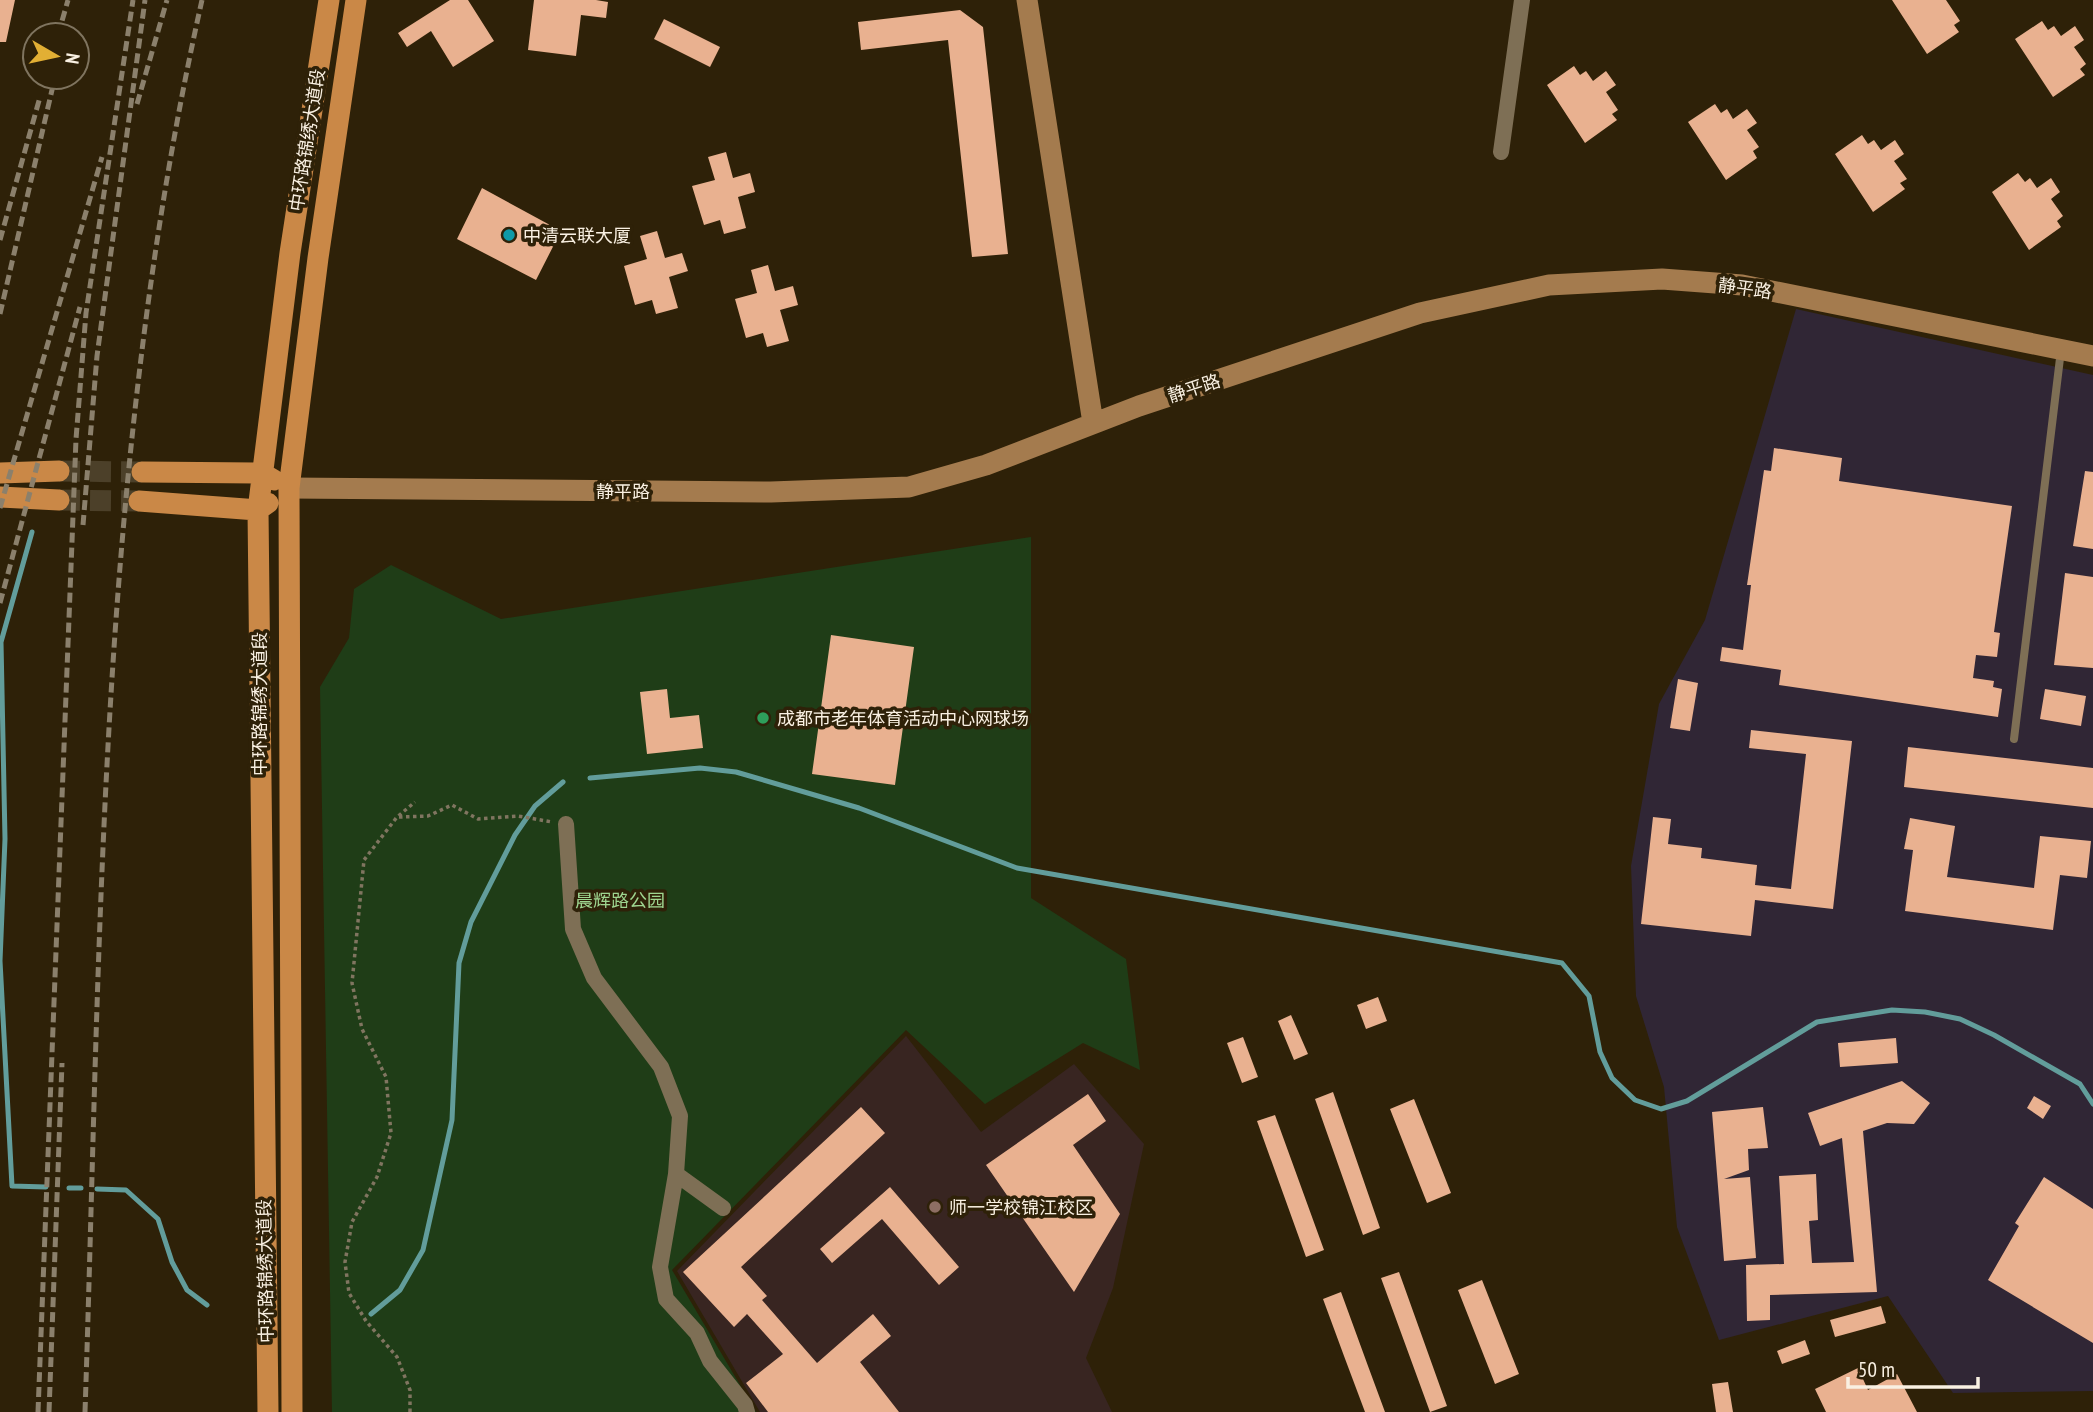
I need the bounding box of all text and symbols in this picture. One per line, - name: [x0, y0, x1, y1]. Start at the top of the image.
- north arrow: [21, 21, 91, 91]
- text: N: [60, 52, 85, 66]
- street label: 中环路锦绣大道段: [284, 67, 330, 213]
- place label: 中清云联大厦: [523, 224, 631, 247]
- marker: 中清云联大厦: [501, 227, 517, 243]
- street label: 静平路: [1717, 273, 1773, 303]
- street label: 静平路: [1165, 369, 1223, 407]
- street label: 静平路: [596, 480, 650, 503]
- street label: 中环路锦绣大道段: [248, 632, 271, 776]
- place label: 成都市老年体育活动中心网球场: [777, 707, 1029, 730]
- marker: 成都市老年体育活动中心网球场: [755, 710, 771, 726]
- park label: 晨辉路公园: [575, 889, 665, 912]
- place label: 师一学校锦江校区: [949, 1196, 1093, 1219]
- street label: 中环路锦绣大道段: [252, 1199, 278, 1343]
- marker: 师一学校锦江校区: [927, 1199, 943, 1215]
- scale bar: [1848, 1346, 1978, 1390]
- text: 50 m: [1858, 1356, 1895, 1383]

